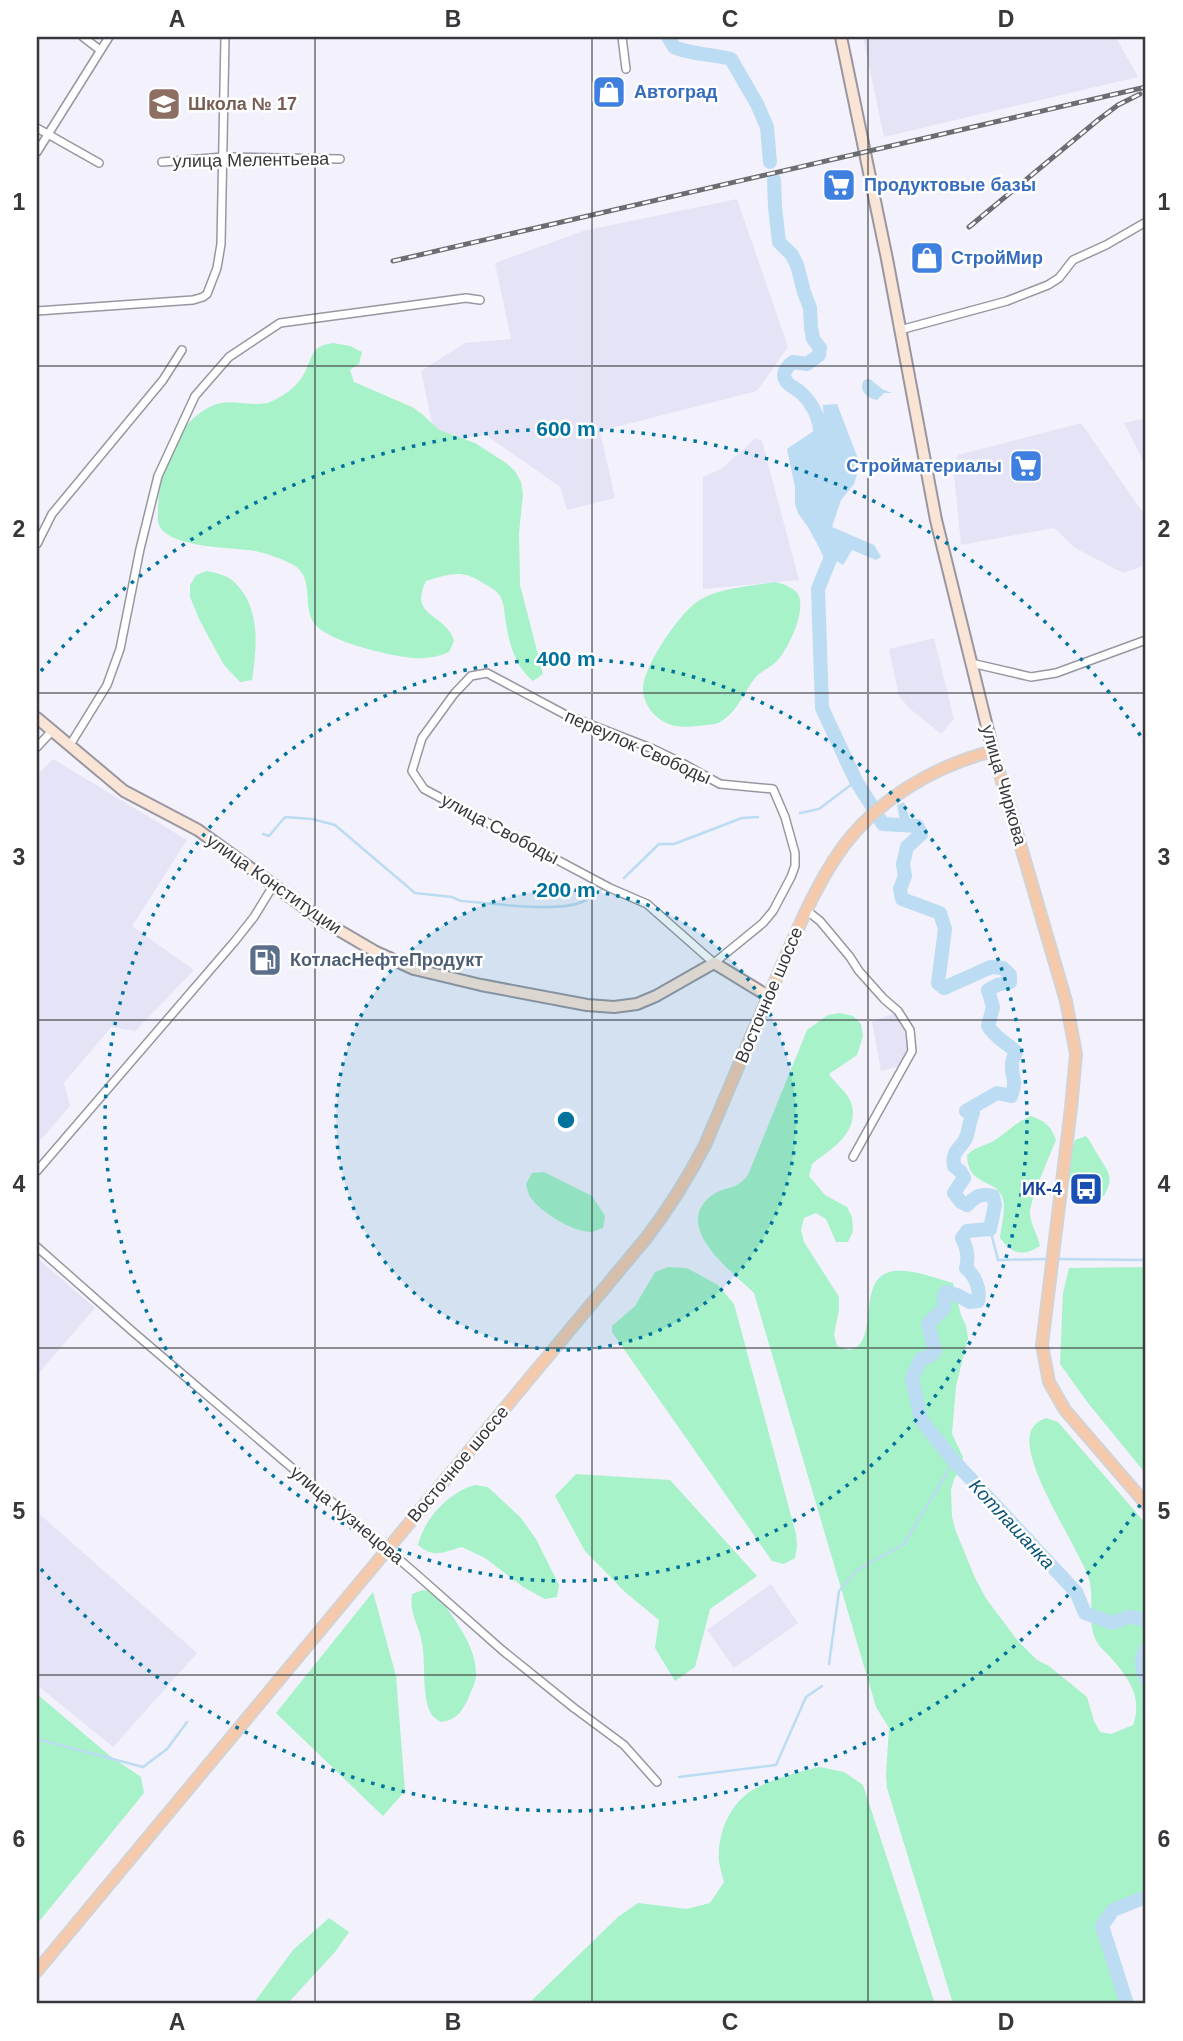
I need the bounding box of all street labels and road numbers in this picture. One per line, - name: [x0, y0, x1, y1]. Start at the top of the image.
- street label: улица Мелентьева: [173, 149, 330, 171]
- street label: переулок Свободы: [562, 706, 714, 788]
- street label: улица Чиркова: [977, 723, 1031, 848]
- street label: улица Свободы: [438, 790, 562, 868]
- street label: улица Конституции: [203, 830, 345, 938]
- street label: Восточное шоссе: [731, 924, 807, 1066]
- street label: Восточное шоссе: [404, 1402, 512, 1526]
- street label: улица Кузнецова: [286, 1462, 408, 1569]

